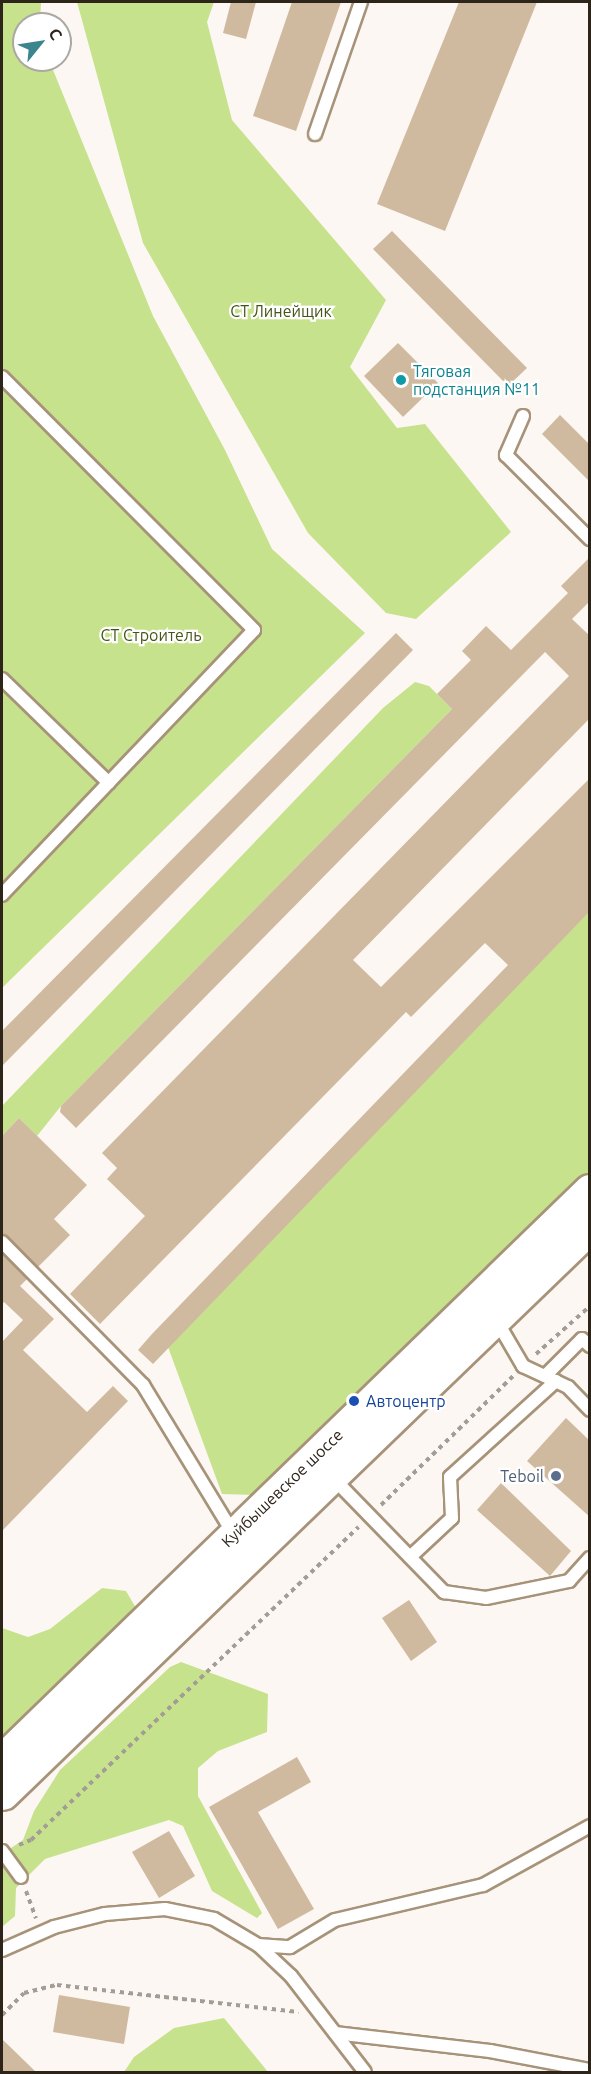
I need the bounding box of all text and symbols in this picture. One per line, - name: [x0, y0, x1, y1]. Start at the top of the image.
- north arrow: [12, 12, 72, 72]
- text: С: [45, 25, 66, 43]
- park label: СТ Линейщик: [230, 301, 332, 321]
- place label: Тяговая подстанция №11: [413, 361, 540, 399]
- marker: Тяговая подстанция №11: [394, 373, 408, 387]
- park label: СТ Строитель: [101, 625, 201, 645]
- place label: Автоцентр: [366, 1391, 446, 1411]
- marker: Автоцентр: [347, 1394, 361, 1408]
- street label: Куйбышевское шоссе: [217, 1425, 347, 1551]
- place label: Teboil: [500, 1466, 544, 1486]
- marker: Teboil: [549, 1469, 563, 1483]

